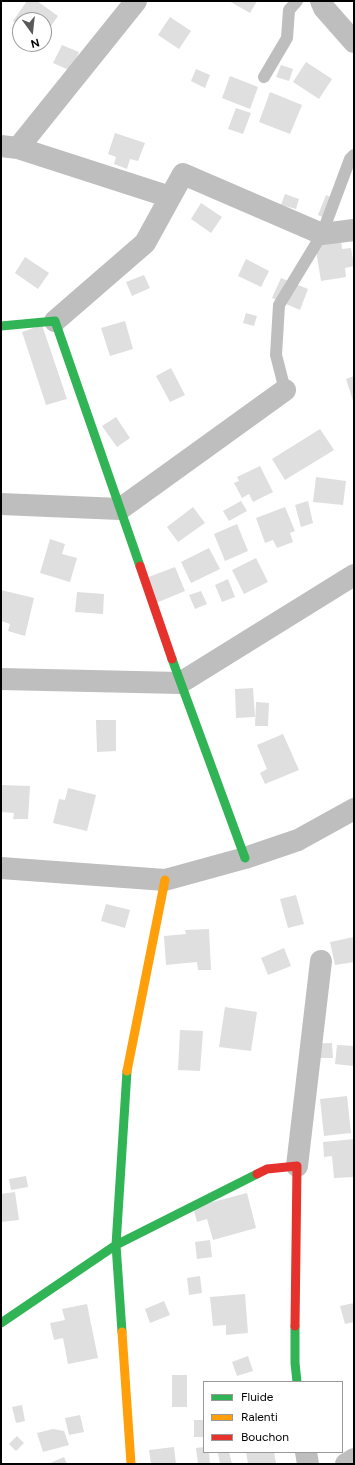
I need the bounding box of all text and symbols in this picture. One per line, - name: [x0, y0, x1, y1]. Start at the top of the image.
- north arrow: [12, 12, 52, 52]
- text: N: [29, 36, 41, 50]
- legend: [203, 1381, 343, 1453]
- text: Fluide: [241, 1390, 273, 1404]
- text: Ralenti: [241, 1410, 278, 1424]
- text: Bouchon: [241, 1430, 289, 1444]

